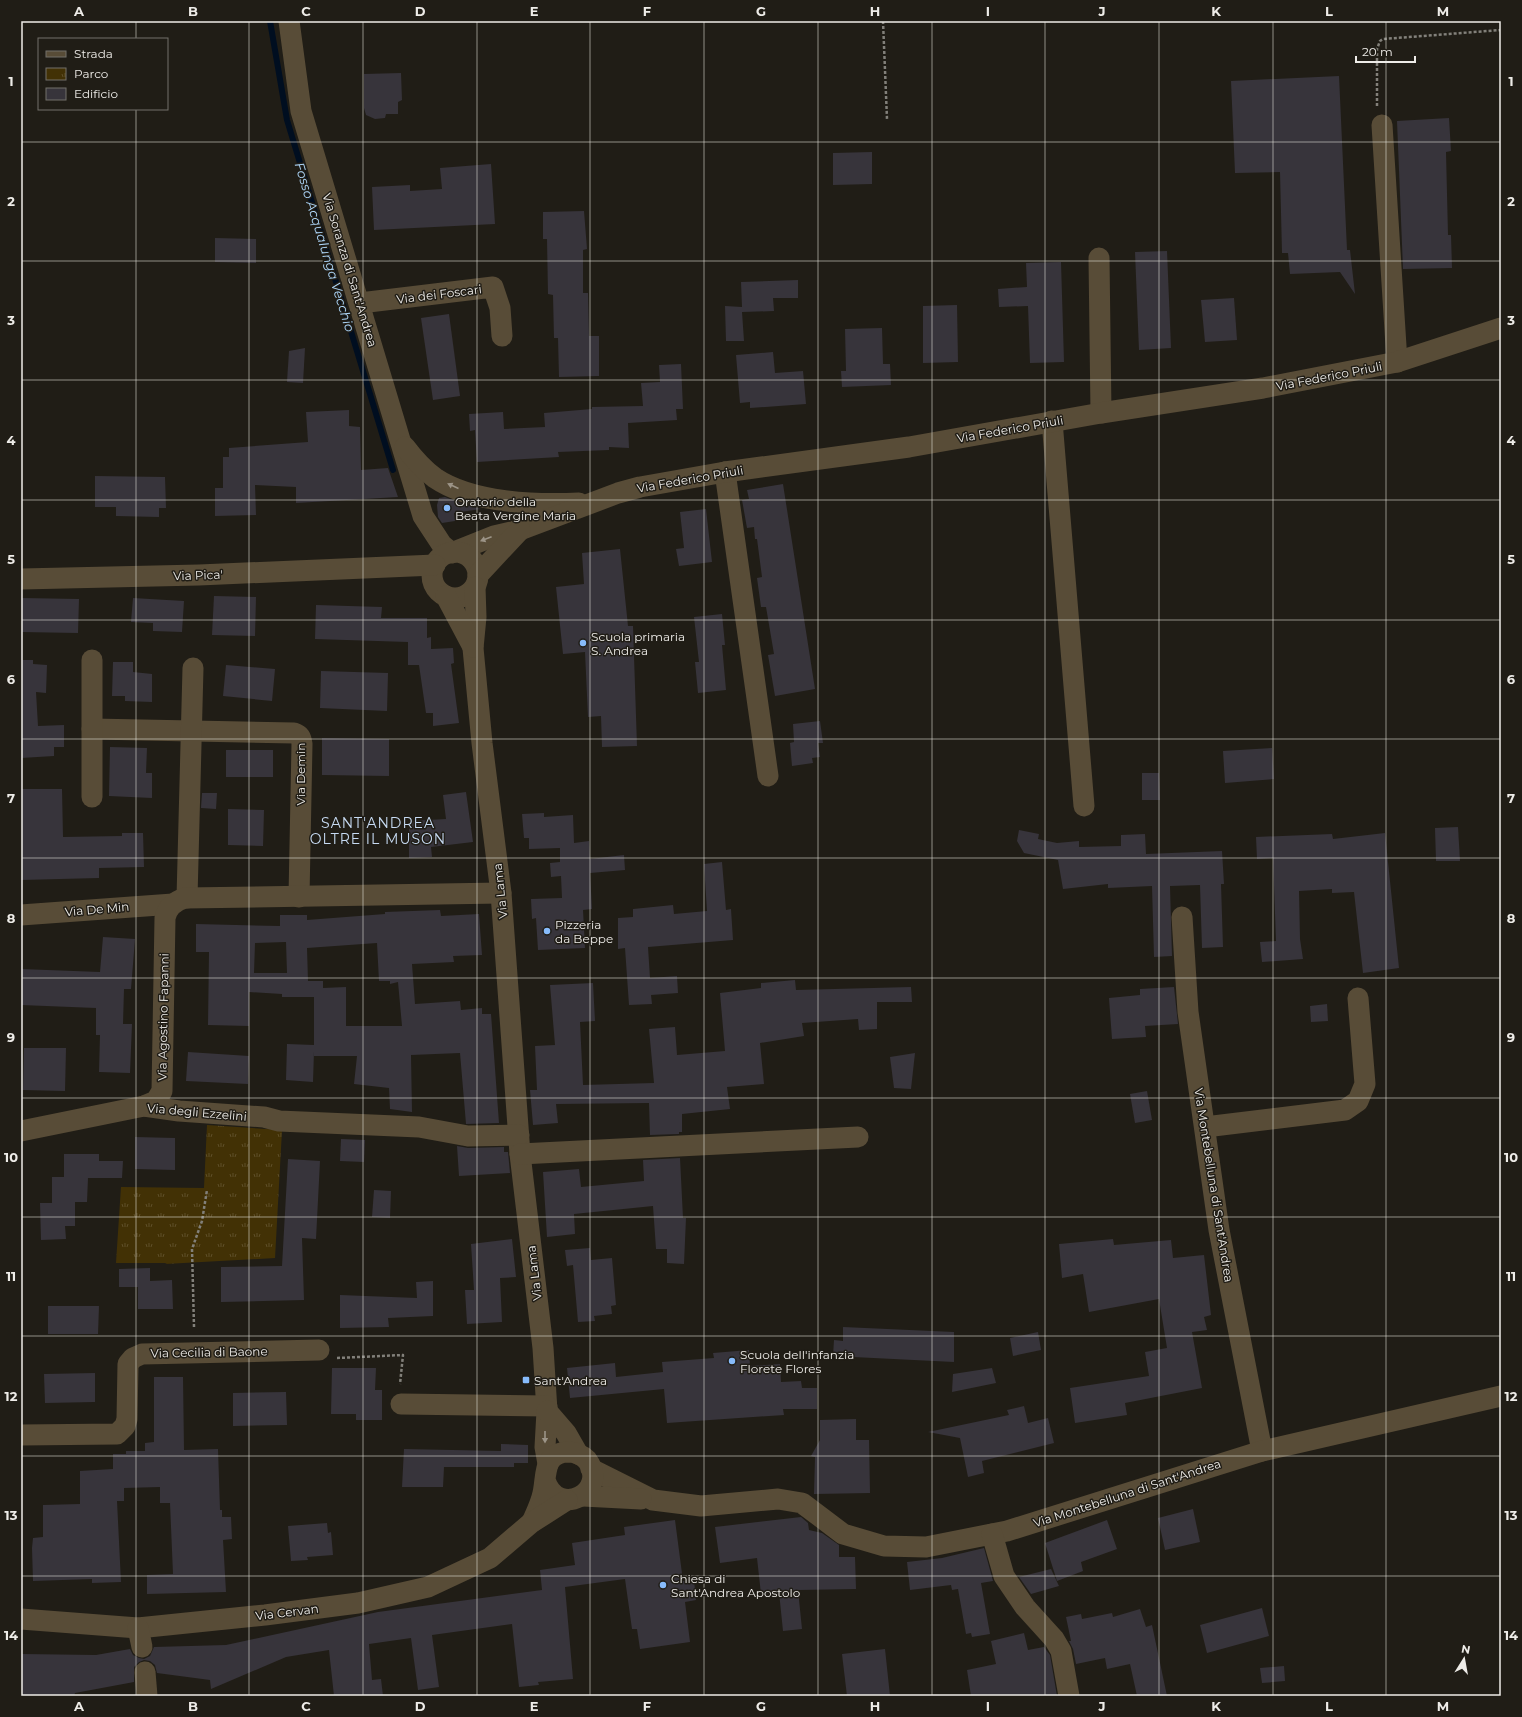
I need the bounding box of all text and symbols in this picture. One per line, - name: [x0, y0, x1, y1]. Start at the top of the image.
- text: A: [73, 3, 85, 19]
- text: B: [188, 3, 198, 19]
- text: C: [301, 3, 311, 19]
- text: D: [415, 3, 426, 19]
- text: E: [530, 3, 539, 19]
- text: F: [643, 3, 651, 19]
- text: G: [756, 3, 766, 19]
- text: H: [870, 3, 880, 19]
- text: I: [986, 3, 990, 19]
- text: J: [1097, 3, 1106, 19]
- text: K: [1211, 3, 1221, 19]
- text: L: [1325, 3, 1333, 19]
- text: M: [1437, 3, 1449, 19]
- legend: [38, 38, 168, 110]
- scale bar: [1356, 38, 1415, 64]
- text: 20 m: [1362, 44, 1393, 59]
- text: Strada: [74, 46, 113, 61]
- text: Parco: [74, 66, 108, 81]
- text: 1: [8, 73, 14, 89]
- text: 1: [1508, 73, 1514, 89]
- text: Edificio: [74, 86, 118, 101]
- water label: Fosso Acqualunga Vecchio: [292, 160, 358, 334]
- street label: Via Soranza di Sant'Andrea: [319, 191, 381, 349]
- text: 2: [7, 193, 15, 209]
- text: 2: [1507, 193, 1515, 209]
- street label: Via dei Foscari: [395, 281, 483, 307]
- text: 3: [6, 312, 15, 328]
- text: 3: [1506, 312, 1515, 328]
- street label: Via Federico Priuli: [1275, 358, 1383, 394]
- street label: Via Federico Priuli: [956, 412, 1064, 446]
- text: 4: [7, 432, 16, 448]
- text: 4: [1507, 432, 1516, 448]
- street label: Via Federico Priuli: [636, 462, 744, 496]
- one-way arrow: [447, 483, 459, 489]
- place label: Oratorio della Beata Vergine Maria: [455, 494, 576, 523]
- marker: Oratorio della Beata Vergine Maria: [442, 503, 452, 513]
- one-way arrow: [480, 537, 492, 543]
- text: 5: [7, 551, 15, 567]
- text: 5: [1507, 551, 1515, 567]
- street label: Via Pica': [173, 567, 223, 583]
- place label: Scuola primaria S. Andrea: [591, 629, 685, 658]
- marker: Scuola primaria S. Andrea: [578, 638, 588, 648]
- text: 6: [7, 671, 16, 687]
- text: 6: [1507, 671, 1516, 687]
- street label: Via Demin: [293, 743, 308, 805]
- text: 7: [7, 790, 15, 806]
- text: 7: [1507, 790, 1515, 806]
- district label: SANT'ANDREA OLTRE IL MUSON: [310, 814, 446, 848]
- street label: Via Lama: [490, 863, 510, 919]
- street label: Via De Min: [64, 899, 130, 919]
- text: 8: [7, 910, 16, 926]
- text: 8: [1507, 910, 1516, 926]
- place label: Pizzeria da Beppe: [555, 917, 613, 946]
- marker: Pizzeria da Beppe: [542, 926, 552, 936]
- street label: Via Agostino Fapanni: [154, 953, 172, 1081]
- text: 9: [7, 1029, 15, 1045]
- text: 9: [1507, 1029, 1515, 1045]
- street label: Via Montebelluna di Sant'Andrea: [1191, 1087, 1237, 1283]
- street label: Via degli Ezzelini: [147, 1100, 247, 1124]
- text: 10: [4, 1149, 18, 1165]
- text: 10: [1504, 1149, 1518, 1165]
- street label: Via Lama: [523, 1245, 545, 1301]
- text: 11: [6, 1268, 16, 1284]
- text: 11: [1506, 1268, 1516, 1284]
- street label: Via Cecilia di Baone: [150, 1343, 268, 1361]
- place label: Scuola dell'infanzia Florete Flores: [740, 1347, 854, 1376]
- marker: Scuola dell'infanzia Florete Flores: [727, 1356, 737, 1366]
- place label: Sant'Andrea: [534, 1373, 607, 1388]
- marker: Sant'Andrea: [521, 1375, 531, 1385]
- text: 12: [5, 1388, 18, 1404]
- text: 12: [1505, 1388, 1518, 1404]
- one-way arrow: [542, 1431, 548, 1444]
- street label: Via Montebelluna di Sant'Andrea: [1031, 1456, 1223, 1530]
- text: 13: [5, 1507, 18, 1523]
- text: 13: [1505, 1507, 1518, 1523]
- place label: Chiesa di Sant'Andrea Apostolo: [671, 1571, 800, 1600]
- marker: Chiesa di Sant'Andrea Apostolo: [658, 1580, 668, 1590]
- street label: Via Cervan: [255, 1601, 319, 1623]
- text: 14: [4, 1627, 18, 1643]
- text: 14: [1504, 1627, 1518, 1643]
- north arrow: [1444, 1639, 1484, 1679]
- text: N: [1460, 1641, 1472, 1657]
- text: A: [73, 1698, 85, 1714]
- text: B: [188, 1698, 198, 1714]
- text: C: [301, 1698, 311, 1714]
- text: D: [415, 1698, 426, 1714]
- text: E: [530, 1698, 539, 1714]
- text: F: [643, 1698, 651, 1714]
- text: G: [756, 1698, 766, 1714]
- text: H: [870, 1698, 880, 1714]
- text: I: [986, 1698, 990, 1714]
- text: J: [1097, 1698, 1106, 1714]
- text: K: [1211, 1698, 1221, 1714]
- text: L: [1325, 1698, 1333, 1714]
- text: M: [1437, 1698, 1449, 1714]

